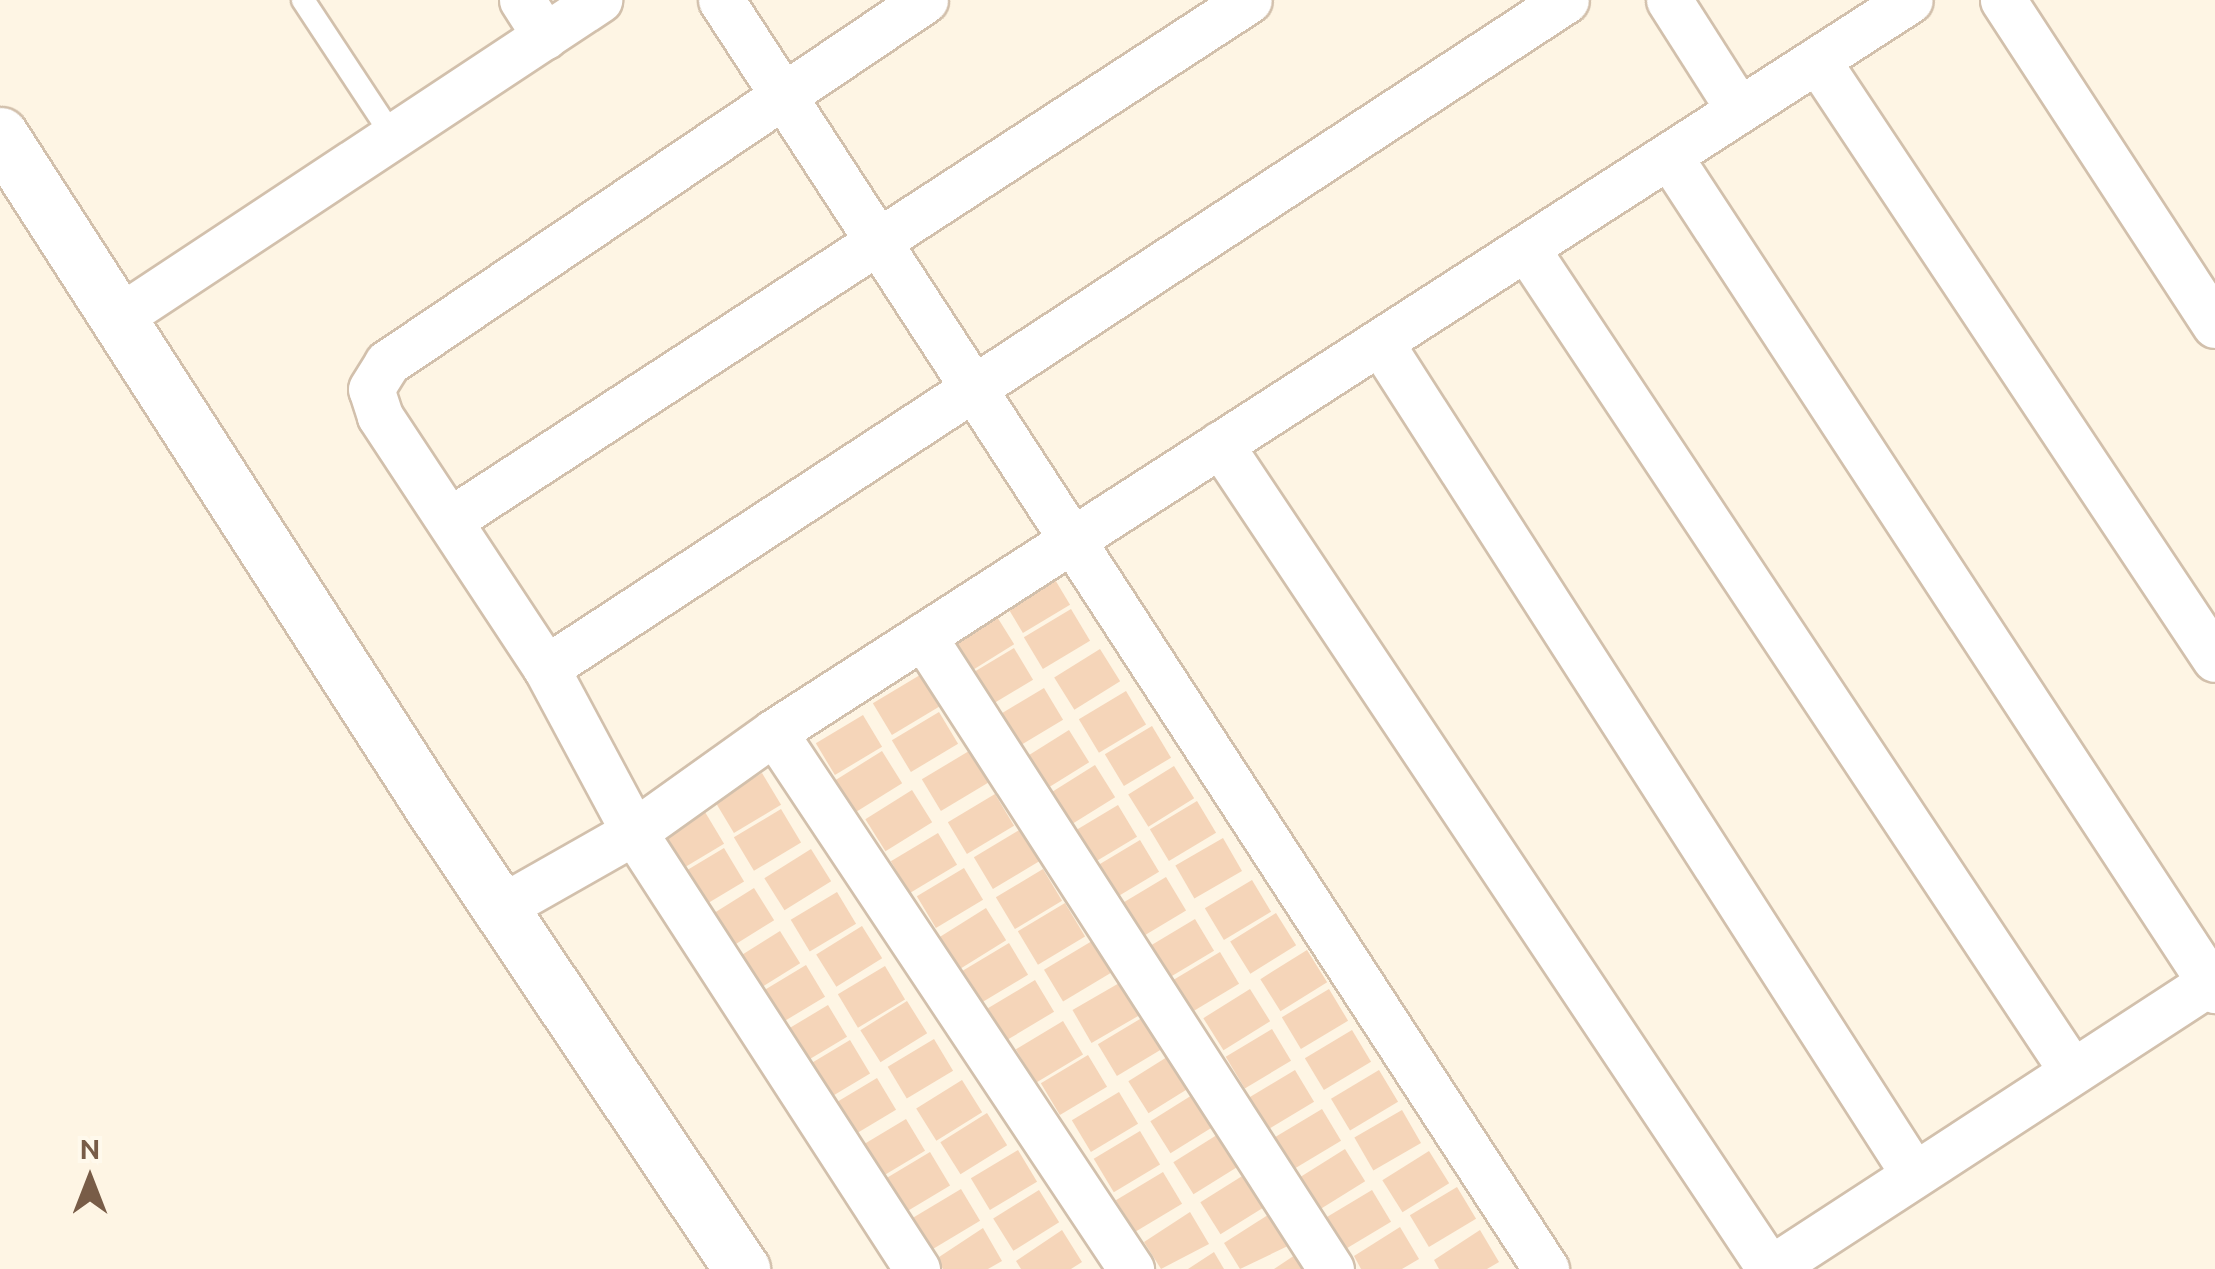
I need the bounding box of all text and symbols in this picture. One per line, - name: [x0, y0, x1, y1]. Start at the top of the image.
- north arrow: [40, 1129, 140, 1229]
- text: N: [80, 1133, 100, 1164]

